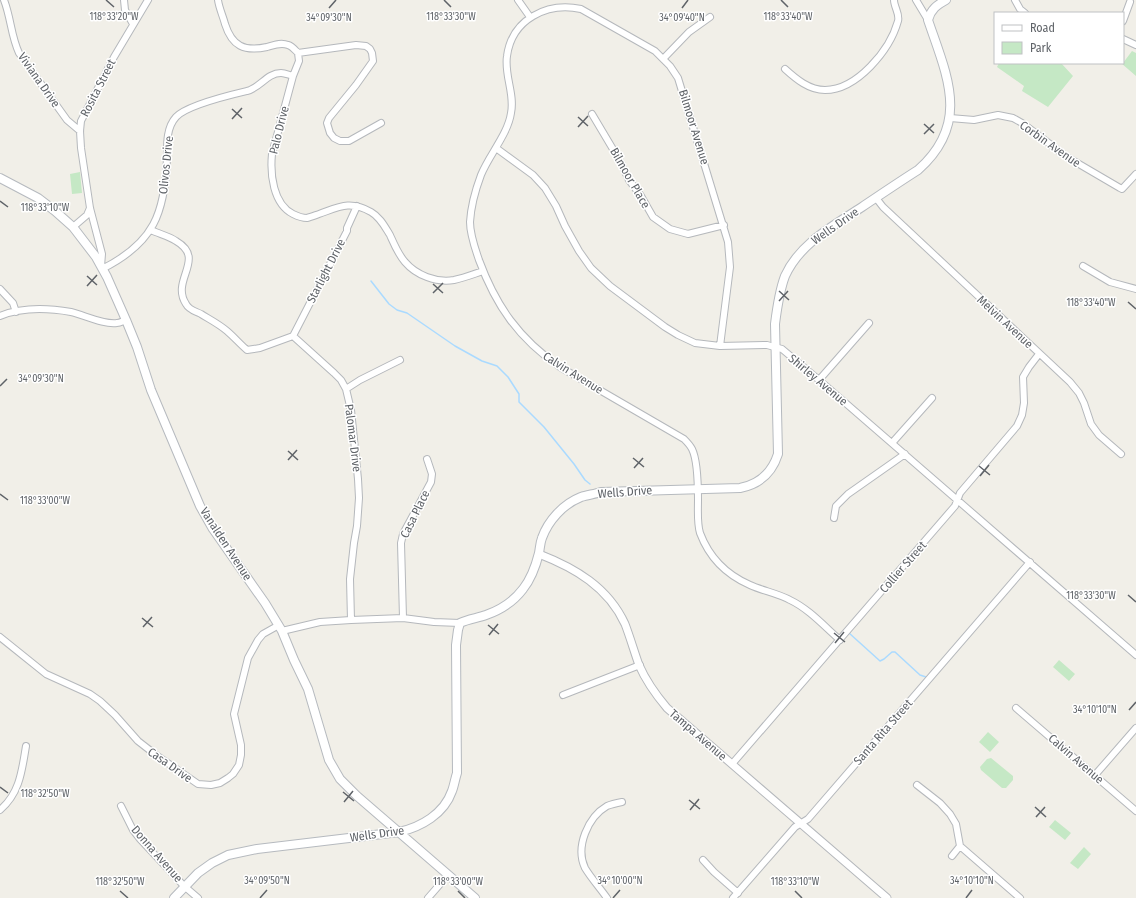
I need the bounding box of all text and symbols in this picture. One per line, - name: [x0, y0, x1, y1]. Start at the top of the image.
- text: 118°33'20"W: [89, 11, 139, 23]
- text: 118°33'30"W: [426, 11, 476, 23]
- text: 118°33'40"W: [763, 11, 813, 23]
- text: 34°09'30"N: [306, 12, 352, 24]
- text: 34°09'40"N: [659, 12, 705, 24]
- legend: [994, 12, 1124, 64]
- text: Road: [1030, 21, 1055, 35]
- text: Park: [1030, 41, 1052, 55]
- street label: Viviana Drive: [15, 50, 63, 110]
- street label: Rosita Street: [77, 57, 119, 119]
- street label: Bilmoor Avenue: [676, 88, 712, 166]
- street label: Palo Drive: [266, 104, 292, 155]
- street label: Corbin Avenue: [1017, 118, 1083, 170]
- street label: Olivos Drive: [156, 135, 176, 195]
- street label: Bilmoor Place: [607, 145, 653, 211]
- text: 118°33'10"W: [21, 202, 70, 214]
- street label: Wells Drive: [809, 205, 861, 247]
- street label: Starlight Drive: [304, 237, 348, 305]
- street label: Melvin Avenue: [974, 293, 1036, 351]
- text: 118°33'40"W: [1066, 297, 1116, 309]
- street label: Calvin Avenue: [540, 349, 606, 397]
- street label: Shirley Avenue: [786, 351, 850, 409]
- text: 34°09'30"N: [18, 373, 64, 385]
- street label: Palomar Drive: [342, 403, 364, 473]
- street label: Wells Drive: [597, 483, 653, 501]
- street label: Casa Place: [397, 488, 433, 540]
- text: 118°33'00"W: [20, 495, 70, 507]
- street label: Vanalden Avenue: [197, 505, 255, 583]
- street label: Collier Street: [877, 538, 929, 596]
- text: 118°33'30"W: [1066, 590, 1116, 602]
- street label: Santa Rita Street: [851, 696, 915, 768]
- text: 34°10'10"N: [1073, 704, 1117, 716]
- street label: Tampa Avenue: [667, 706, 729, 764]
- street label: Calvin Avenue: [1046, 731, 1106, 787]
- street label: Casa Drive: [145, 745, 195, 785]
- text: 118°32'50"W: [20, 788, 70, 800]
- street label: Donna Avenue: [129, 823, 186, 885]
- street label: Wells Drive: [349, 823, 405, 845]
- text: 34°09'50"N: [244, 875, 290, 887]
- text: 34°10'00"N: [597, 875, 643, 887]
- text: 34°10'10"N: [950, 875, 994, 887]
- text: 118°32'50"W: [95, 876, 145, 888]
- text: 118°33'00"W: [433, 876, 483, 888]
- text: 118°33'10"W: [771, 876, 820, 888]

